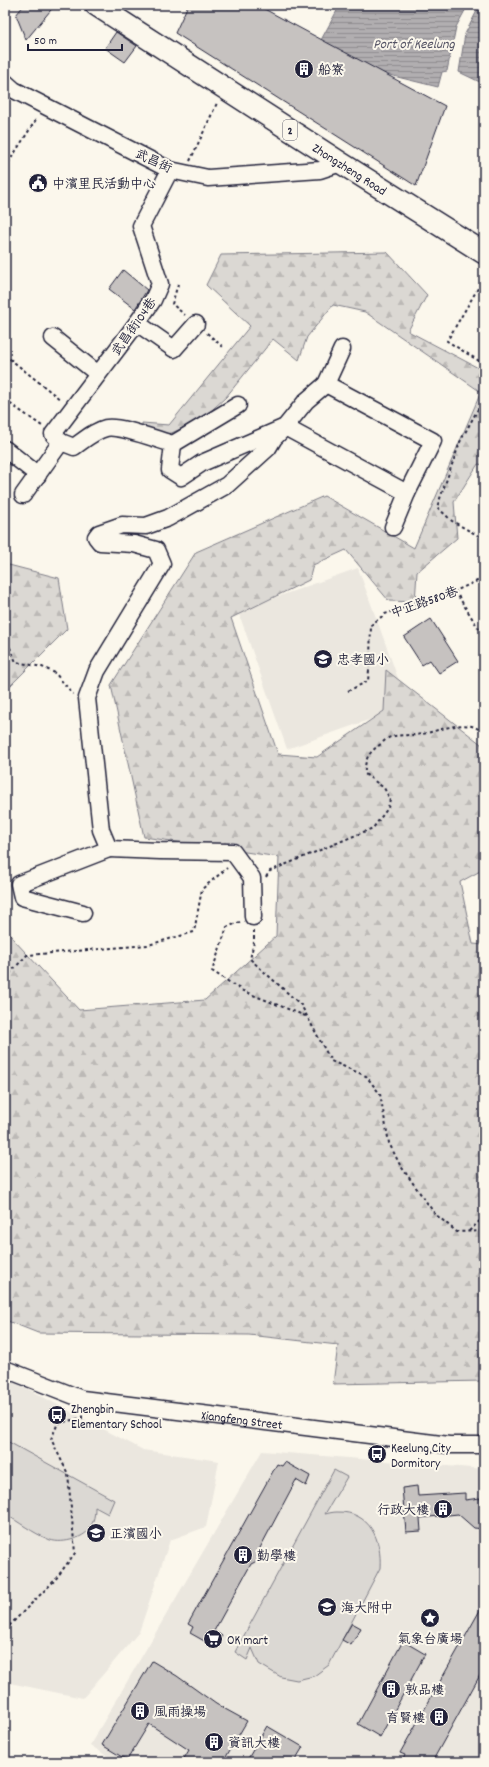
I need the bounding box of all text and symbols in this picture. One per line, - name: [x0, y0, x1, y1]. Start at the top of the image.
- scale bar: [28, 26, 122, 52]
- text: 50 m: [34, 33, 57, 50]
- water label: Port of Keelung: [373, 35, 455, 55]
- building icon: 船寮: [293, 58, 315, 80]
- place label: 船寮: [318, 62, 344, 81]
- road number: 2: [283, 120, 297, 140]
- street label: Zhongzheng Road: [308, 140, 390, 201]
- street label: 武昌街: [131, 145, 175, 179]
- public building icon: 中濱里民活動中心: [27, 172, 49, 194]
- place label: 中濱里民活動中心: [52, 176, 156, 195]
- street label: 武昌街104巷: [108, 294, 162, 360]
- street label: 中正路580巷: [388, 583, 461, 624]
- school or university icon: 忠孝國小: [312, 648, 334, 670]
- place label: 忠孝國小: [337, 652, 389, 671]
- place label: Zhengbin Elementary School: [71, 1401, 162, 1435]
- bus stop icon: Zhengbin Elementary School: [46, 1404, 68, 1426]
- street label: Xiangfeng Street: [200, 1407, 284, 1436]
- place label: Keelung City Dormitory: [391, 1440, 451, 1474]
- bus stop icon: Keelung City Dormitory: [366, 1443, 388, 1465]
- building icon: 行政大樓: [432, 1498, 454, 1520]
- place label: 行政大樓: [377, 1502, 429, 1521]
- school or university icon: 正濱國小: [85, 1522, 107, 1544]
- place label: 正濱國小: [110, 1526, 162, 1545]
- building icon: 勤學樓: [232, 1544, 254, 1566]
- place label: 勤學樓: [257, 1548, 296, 1567]
- school or university icon: 海大附中: [316, 1596, 338, 1618]
- place label: 海大附中: [341, 1600, 393, 1619]
- place icon: 氣象台廣場: [419, 1607, 441, 1629]
- supermarket icon: OK mart: [202, 1628, 224, 1650]
- place label: 氣象台廣場: [397, 1631, 463, 1650]
- place label: OK mart: [227, 1632, 268, 1651]
- building icon: 敦品樓: [380, 1678, 402, 1700]
- place label: 敦品樓: [405, 1682, 444, 1701]
- building icon: 風雨操場: [129, 1700, 151, 1722]
- place label: 風雨操場: [154, 1704, 206, 1723]
- building icon: 育賢樓: [428, 1706, 450, 1728]
- place label: 育賢樓: [386, 1710, 425, 1729]
- building icon: 資訊大樓: [203, 1731, 225, 1753]
- place label: 資訊大樓: [228, 1735, 280, 1754]

